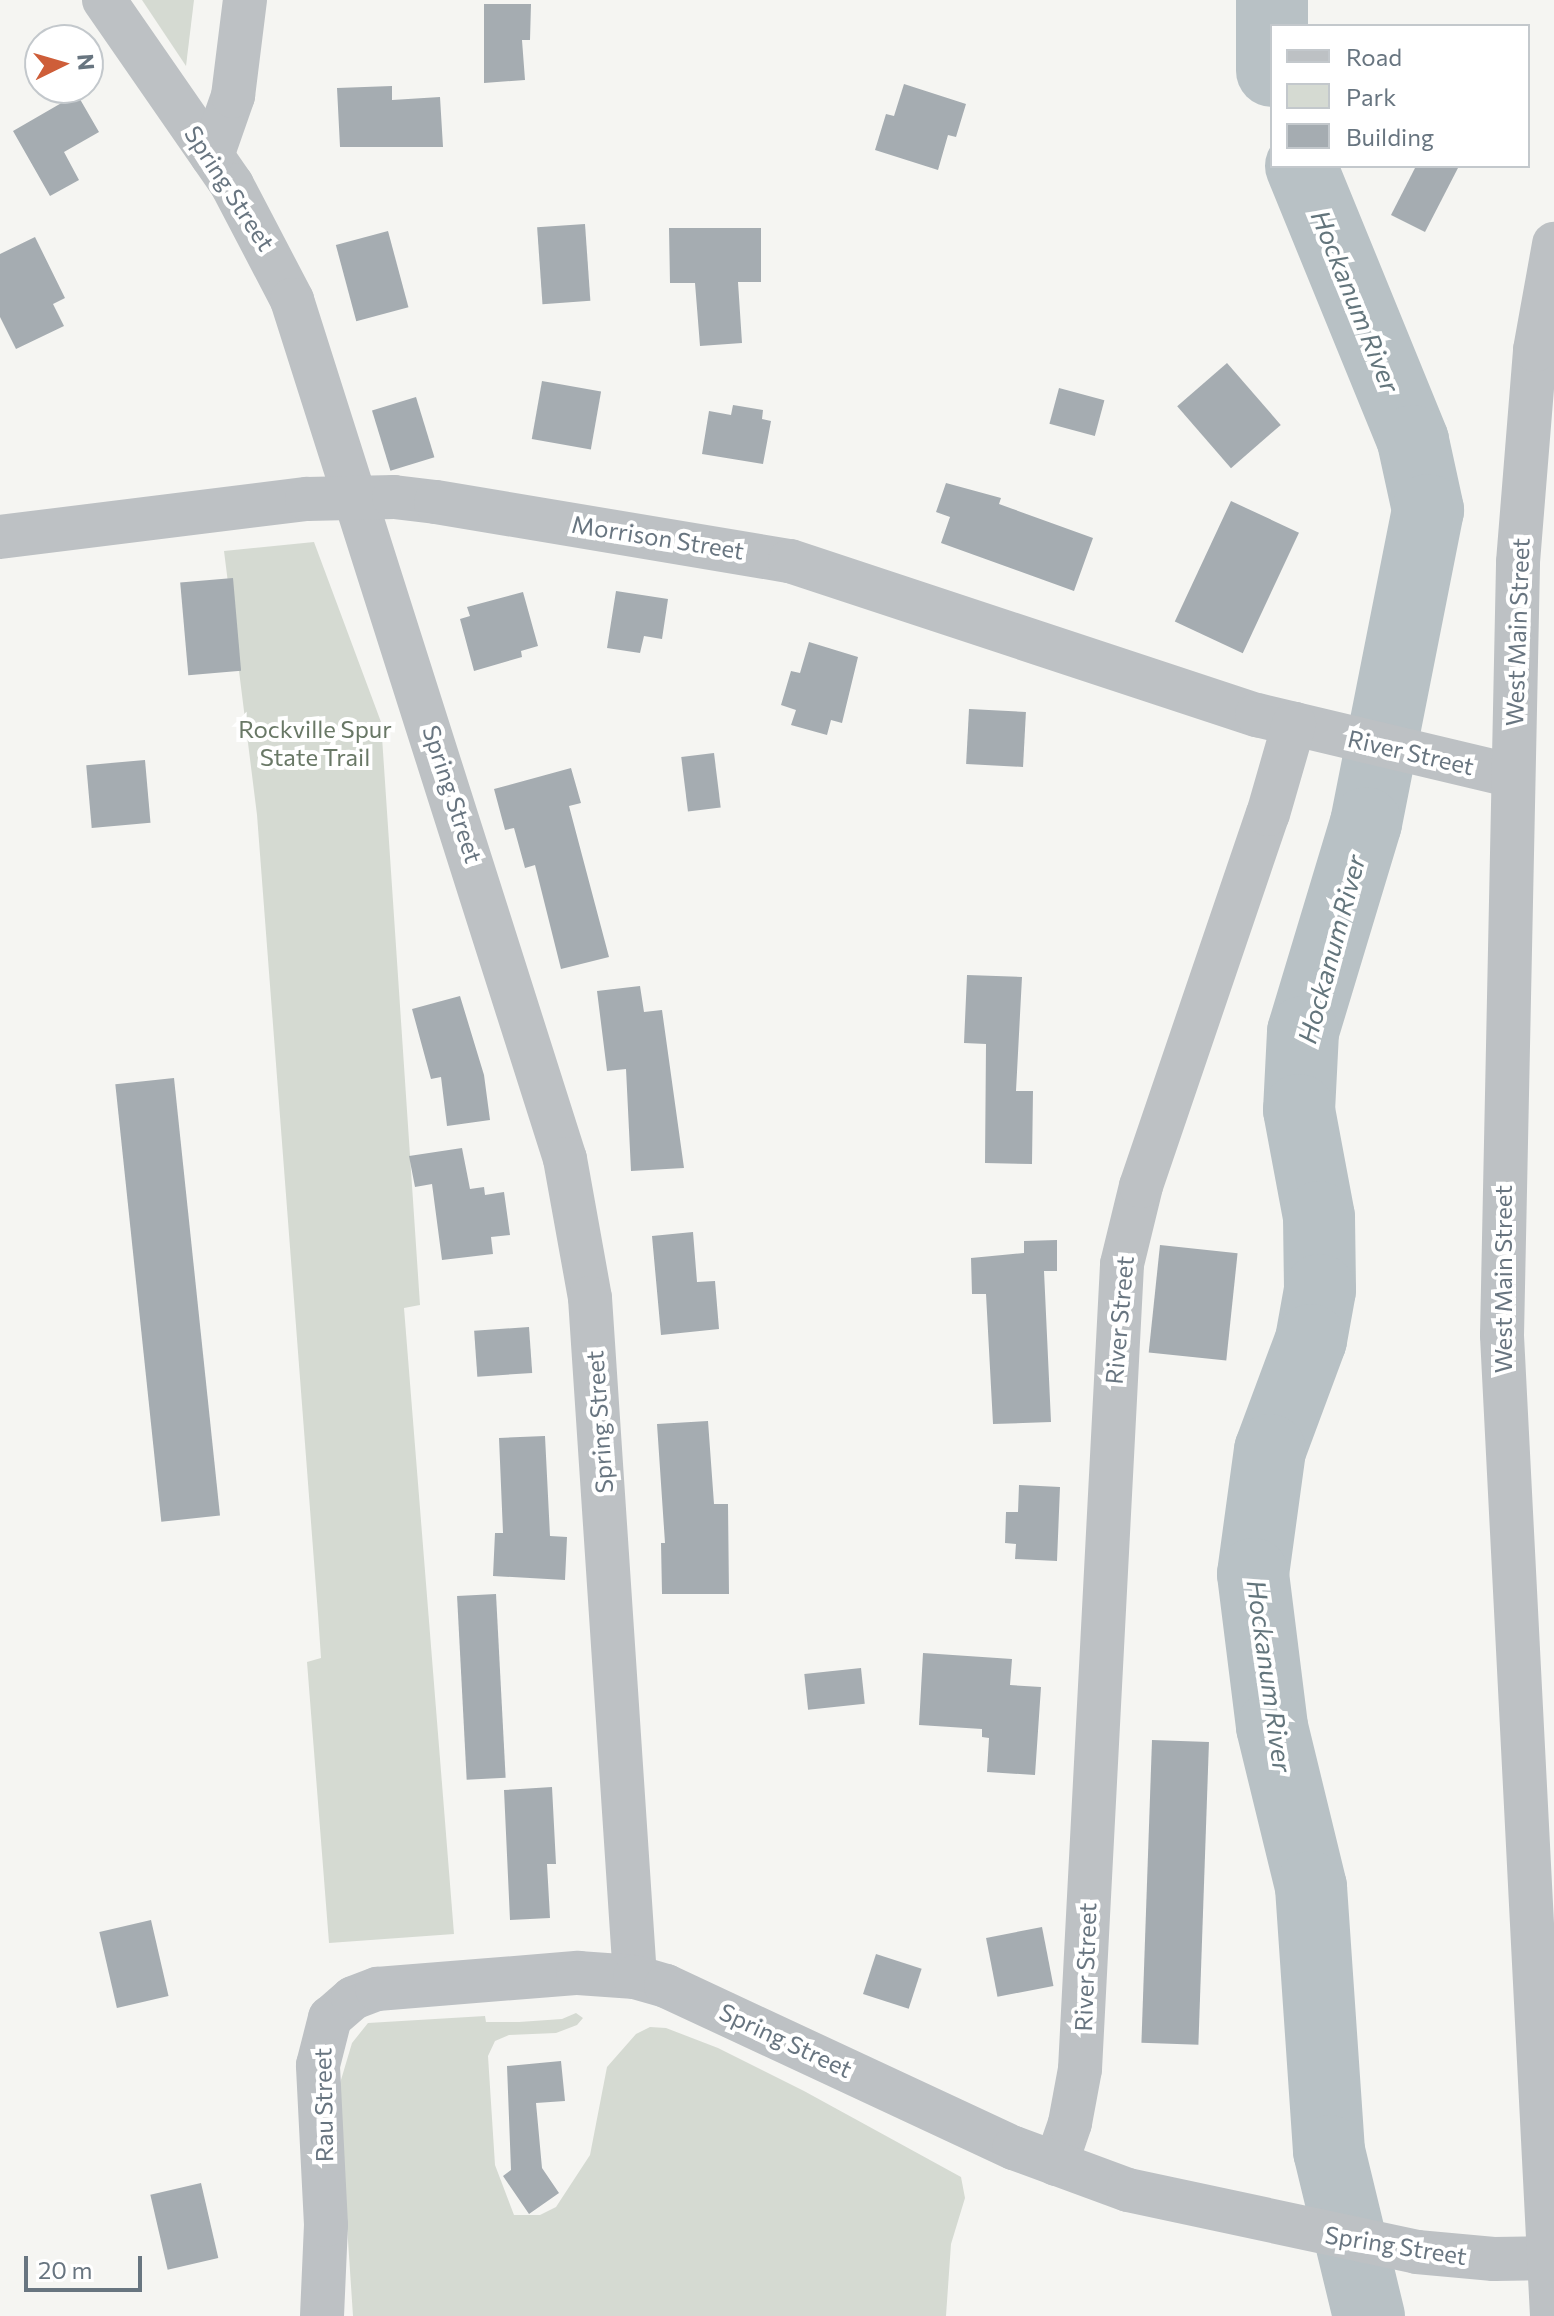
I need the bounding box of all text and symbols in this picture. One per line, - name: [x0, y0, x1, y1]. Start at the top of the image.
- north arrow: [24, 24, 104, 104]
- legend: [1270, 24, 1530, 168]
- text: Road: [1346, 42, 1402, 71]
- text: N: [72, 53, 101, 71]
- text: Park: [1346, 82, 1396, 111]
- street label: Spring Street: [179, 120, 281, 256]
- text: Building: [1346, 122, 1434, 151]
- water label: Hockanum River: [1305, 205, 1407, 397]
- street label: Morrison Street: [570, 509, 746, 565]
- street label: West Main Street: [1499, 537, 1535, 727]
- park label: Rockville Spur State Trail: [238, 715, 392, 771]
- street label: Spring Street: [417, 721, 489, 867]
- street label: River Street: [1345, 723, 1477, 781]
- water label: Hockanum River: [1291, 851, 1371, 1047]
- street label: West Main Street: [1489, 1185, 1517, 1373]
- street label: River Street: [1099, 1255, 1139, 1385]
- street label: Spring Street: [580, 1350, 618, 1494]
- water label: Hockanum River: [1241, 1578, 1299, 1774]
- street label: River Street: [1068, 1902, 1102, 2032]
- street label: Spring Street: [715, 1997, 857, 2083]
- street label: Rau Street: [308, 2048, 338, 2162]
- street label: Spring Street: [1323, 2220, 1469, 2270]
- scale bar: [28, 2240, 146, 2290]
- text: 20 m: [38, 2255, 92, 2284]

